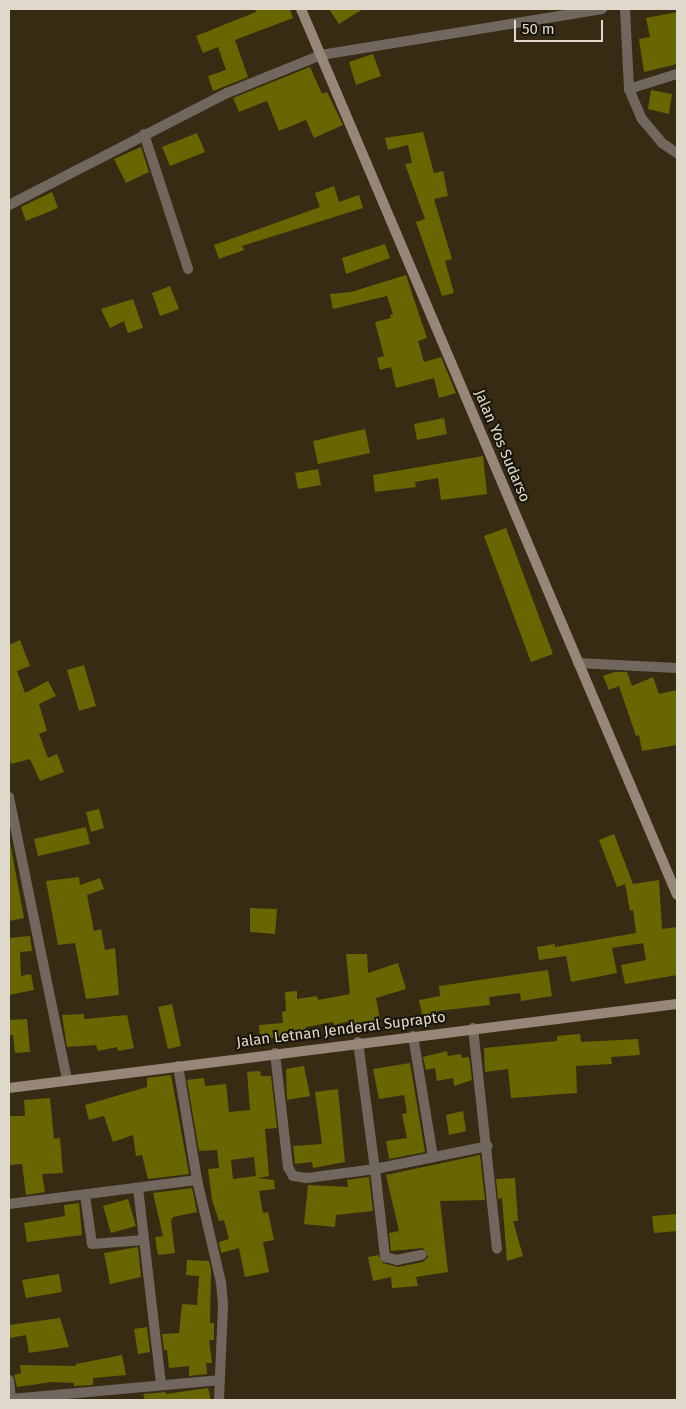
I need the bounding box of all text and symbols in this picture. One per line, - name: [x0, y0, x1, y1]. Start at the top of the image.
- scale bar: [516, 10, 605, 42]
- text: 50 m: [522, 20, 555, 38]
- street label: Jalan Yos Sudarso: [470, 387, 534, 505]
- street label: Jalan Letnan Jenderal Suprapto: [235, 1008, 447, 1052]

